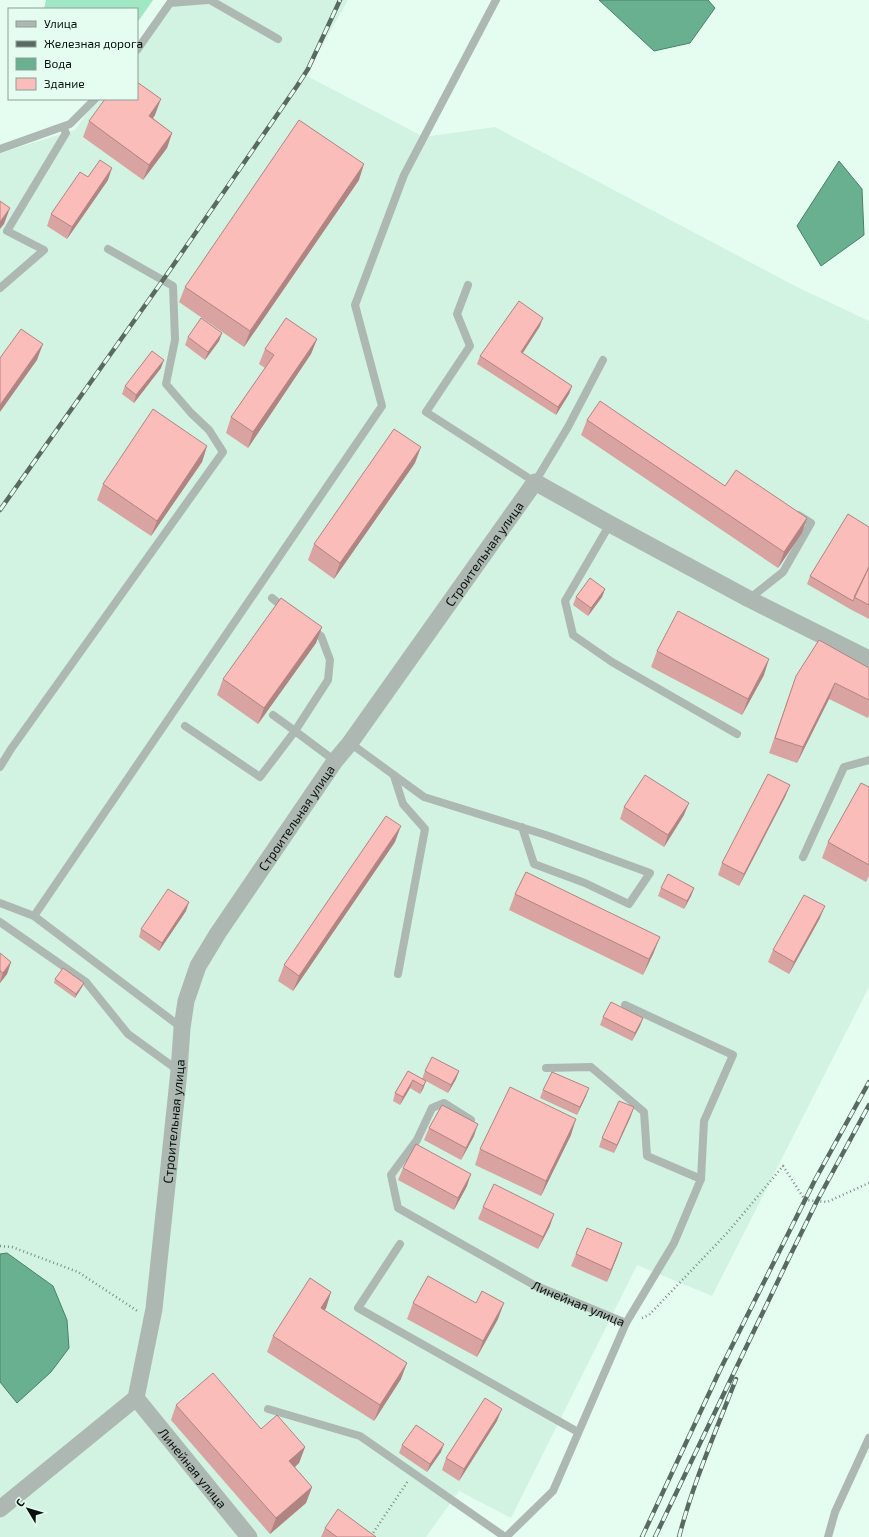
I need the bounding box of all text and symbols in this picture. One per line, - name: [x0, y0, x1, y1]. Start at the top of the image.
- legend: [8, 8, 138, 100]
- text: Улица: [44, 16, 77, 30]
- text: Железная дорога: [44, 36, 143, 50]
- text: Вода: [44, 56, 72, 70]
- text: Здание: [44, 76, 85, 90]
- street label: Строительная улица: [441, 498, 527, 609]
- street label: Строительная улица: [255, 762, 338, 874]
- street label: Строительная улица: [159, 1059, 188, 1184]
- street label: Линейная улица: [529, 1277, 628, 1330]
- street label: Линейная улица: [155, 1424, 230, 1511]
- north arrow: [8, 1489, 48, 1529]
- text: С: [13, 1496, 27, 1509]

